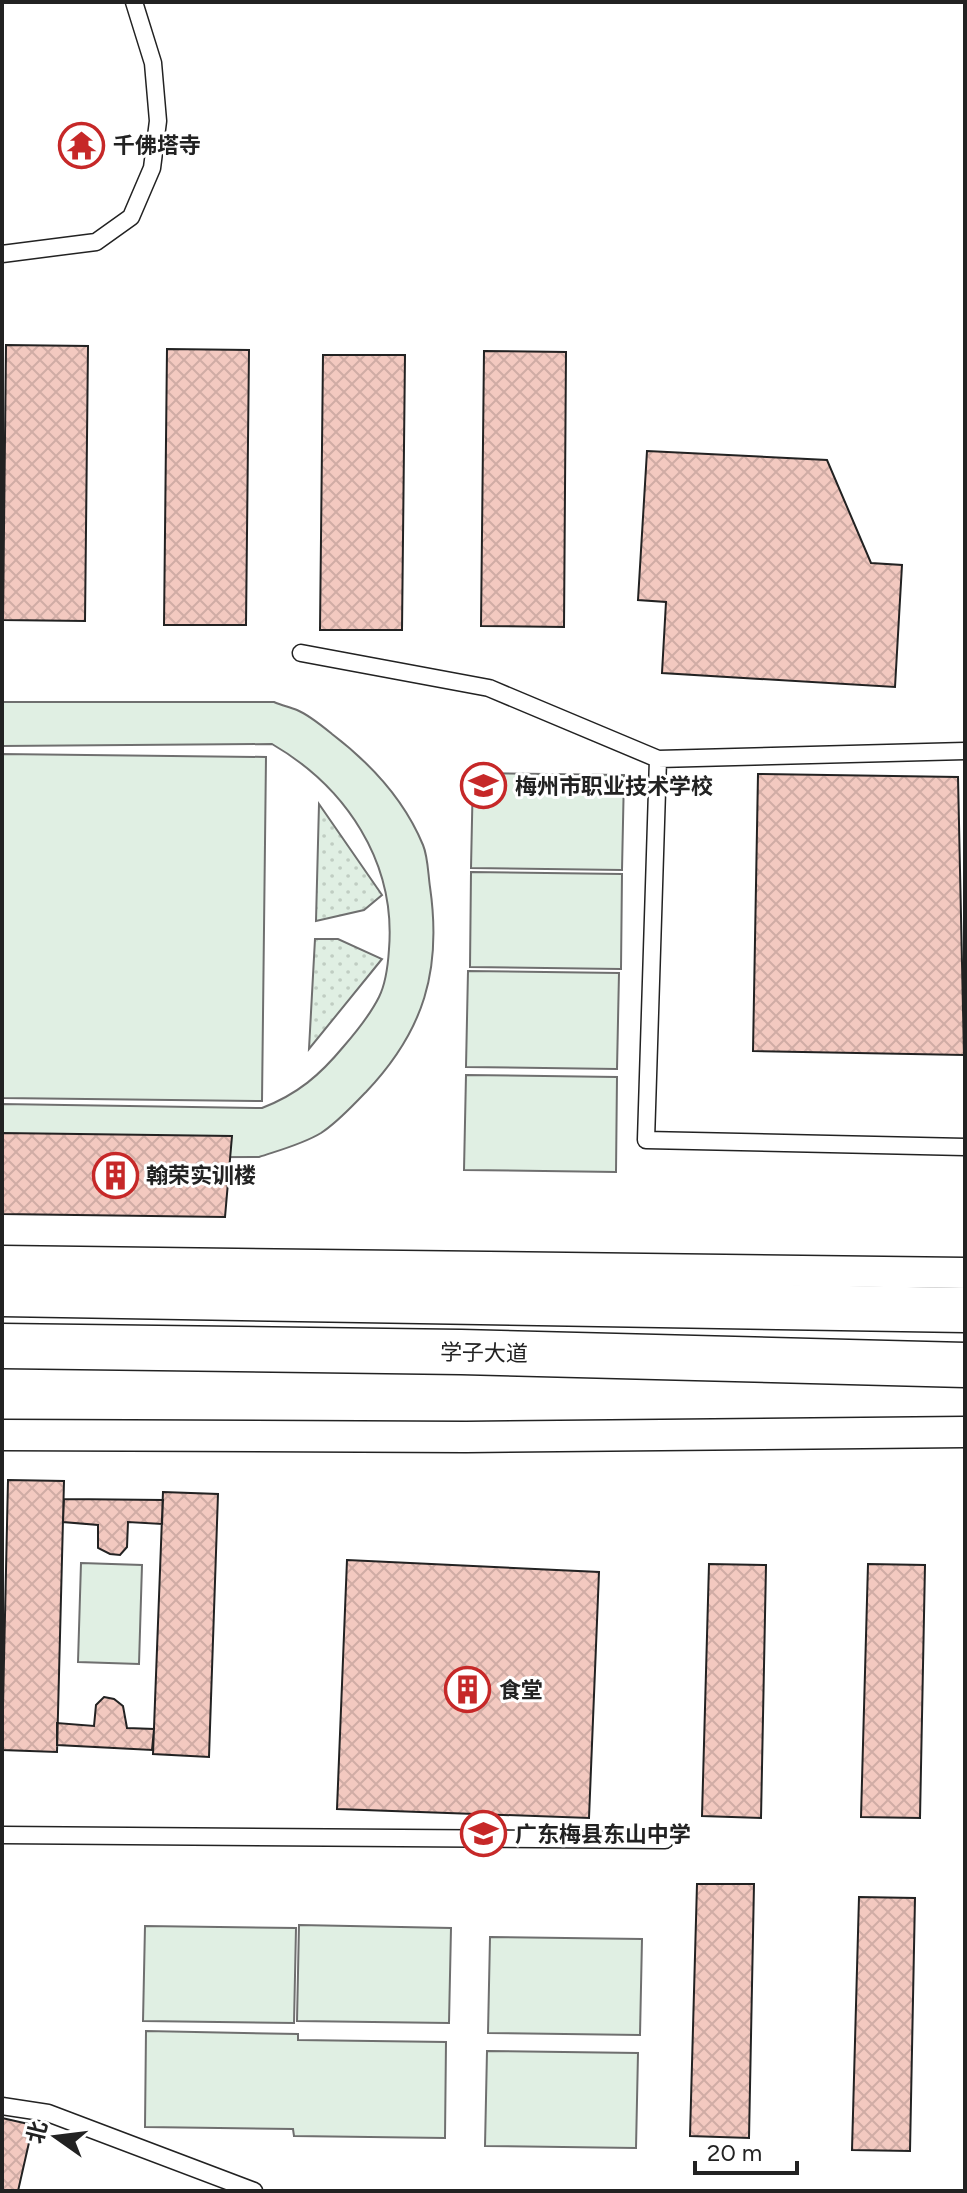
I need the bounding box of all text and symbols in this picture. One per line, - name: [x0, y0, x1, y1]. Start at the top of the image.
- temple icon: 千佛塔寺: [58, 121, 106, 169]
- place label: 千佛塔寺: [113, 132, 201, 159]
- school or university icon: 梅州市职业技术学校: [460, 762, 508, 810]
- place label: 梅州市职业技术学校: [515, 773, 713, 800]
- building icon: 翰荣实训楼: [91, 1151, 139, 1199]
- place label: 翰荣实训楼: [146, 1162, 256, 1189]
- street label: 学子大道: [440, 1339, 528, 1367]
- building icon: 食堂: [444, 1666, 492, 1714]
- place label: 食堂: [499, 1677, 543, 1704]
- school or university icon: 广东梅县东山中学: [460, 1810, 508, 1858]
- place label: 广东梅县东山中学: [515, 1821, 691, 1848]
- north arrow: [16, 2097, 96, 2177]
- text: 北: [21, 2118, 53, 2146]
- scale bar: [695, 2125, 797, 2175]
- text: 20 m: [707, 2138, 762, 2167]

